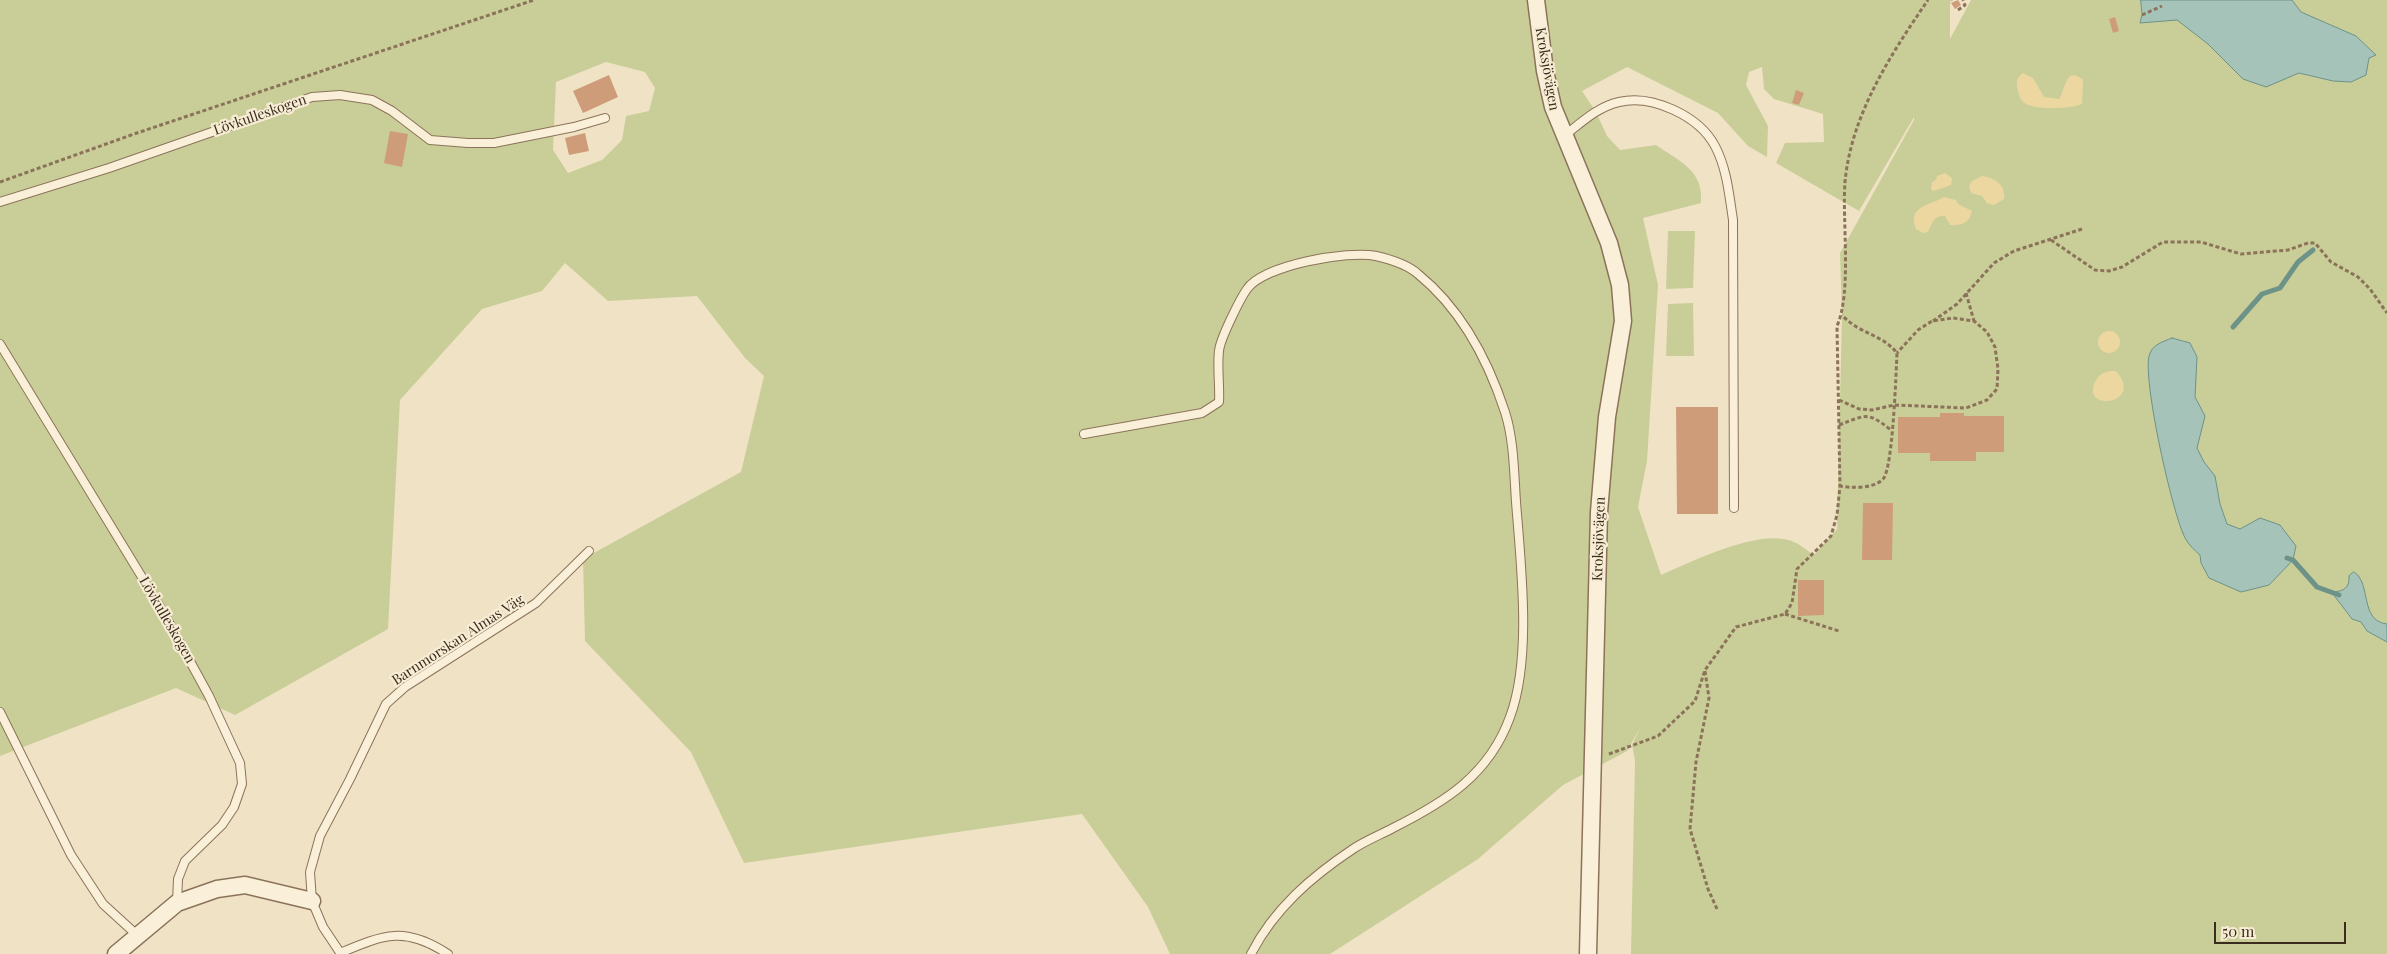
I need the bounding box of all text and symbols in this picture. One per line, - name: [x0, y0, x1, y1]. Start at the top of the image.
- street label: Kroksjövägen: [1531, 26, 1563, 112]
- street label: Lövkulleskogen: [211, 91, 309, 139]
- street label: Kroksjövägen: [1589, 497, 1609, 581]
- street label: Lövkulleskogen: [135, 574, 199, 666]
- street label: Barnmorskan Almas Väg: [389, 591, 527, 689]
- scale bar: [2217, 912, 2350, 944]
- text: 50 m: [2222, 921, 2254, 941]

